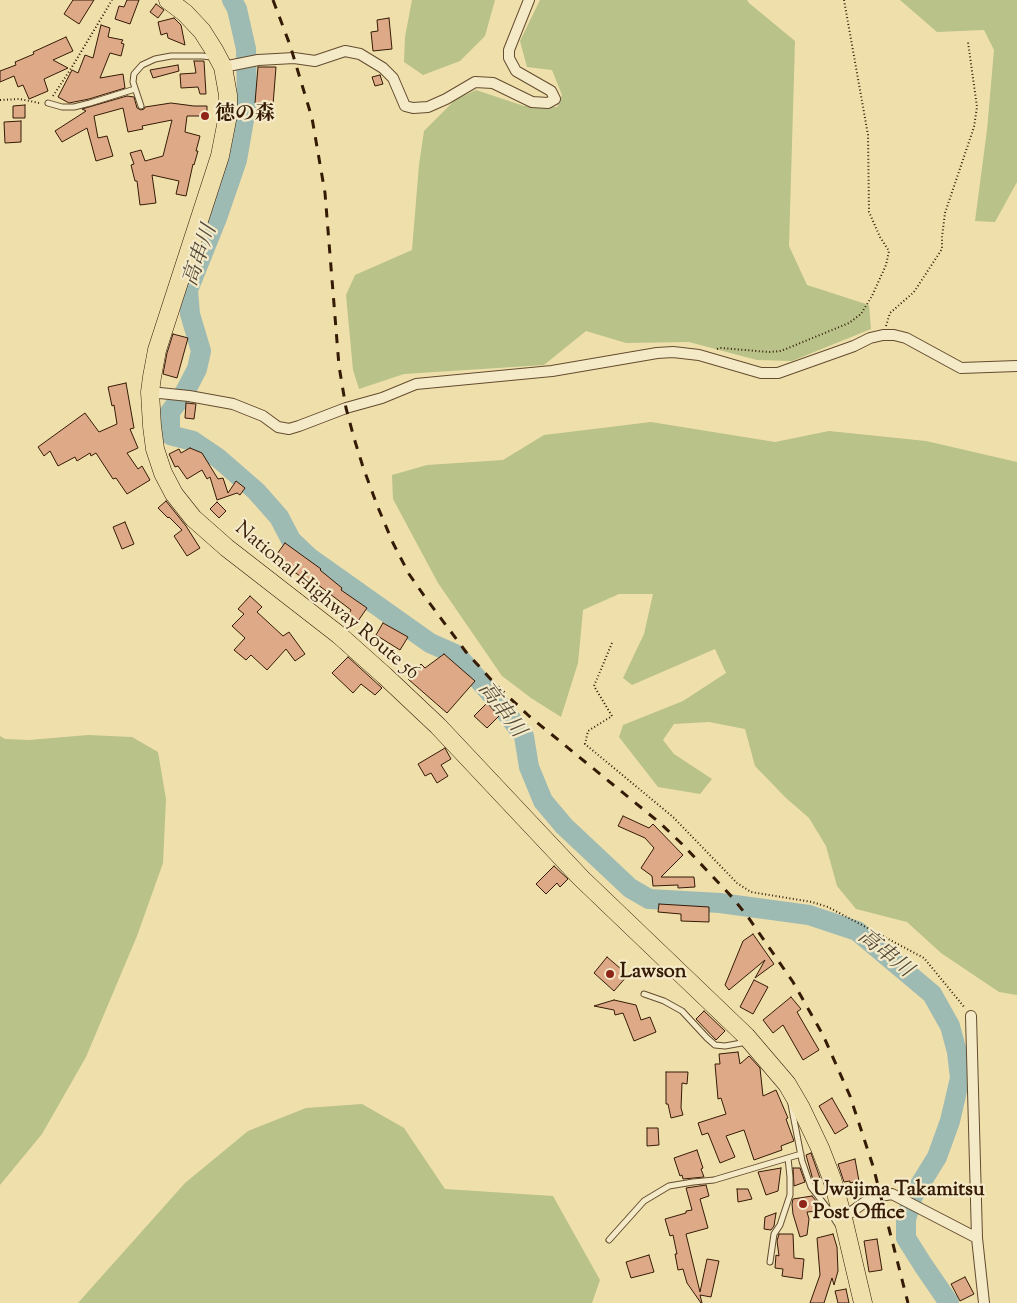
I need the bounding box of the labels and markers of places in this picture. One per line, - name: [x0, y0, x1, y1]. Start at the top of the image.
- place label: 徳の森: [215, 104, 275, 128]
- marker: 徳の森: [199, 110, 211, 122]
- place label: Lawson: [620, 962, 687, 986]
- marker: Lawson: [604, 968, 616, 980]
- place label: Uwajima Takamitsu Post Office: [813, 1180, 984, 1227]
- marker: Uwajima Takamitsu Post Office: [797, 1198, 809, 1210]

